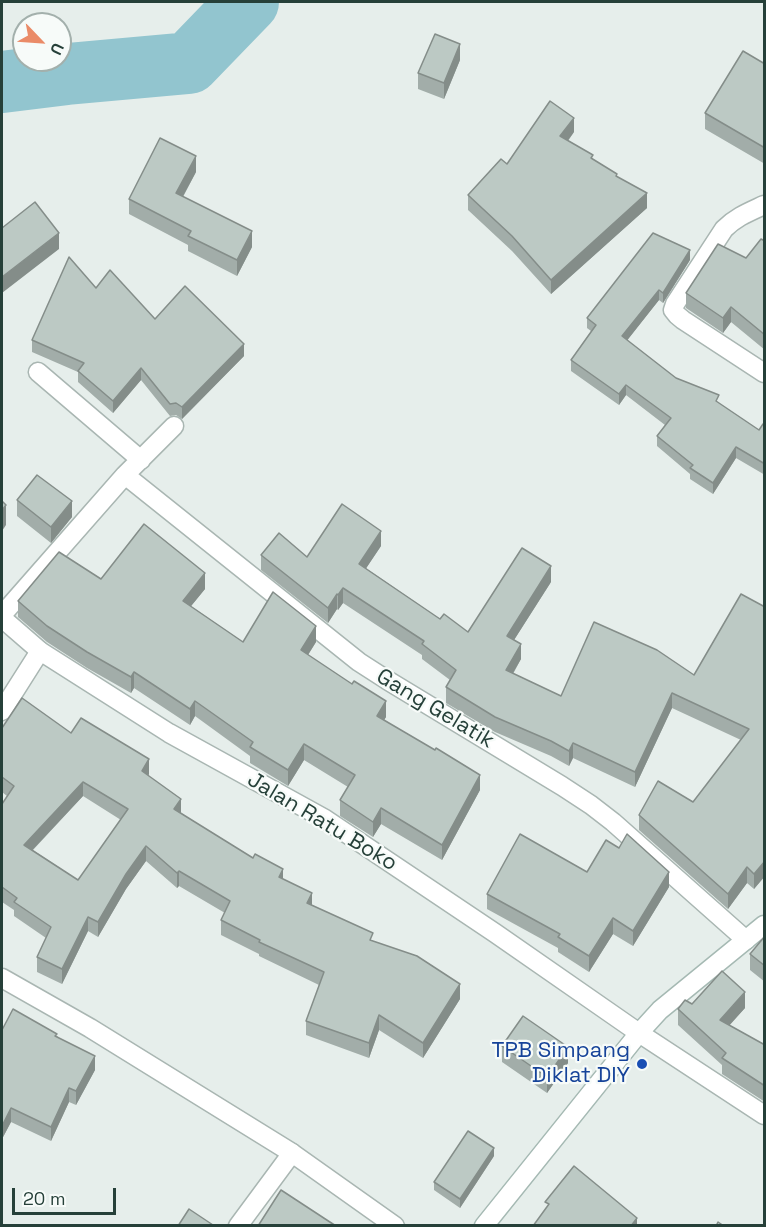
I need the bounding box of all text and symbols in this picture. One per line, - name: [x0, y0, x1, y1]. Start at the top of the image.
- north arrow: [12, 12, 72, 72]
- text: U: [45, 40, 69, 58]
- street label: Gang Gelatik: [371, 664, 499, 754]
- street label: Jalan Ratu Boko: [242, 767, 402, 877]
- place label: TPB Simpang Diklat DIY: [492, 1038, 630, 1090]
- marker: TPB Simpang Diklat DIY: [635, 1057, 649, 1071]
- scale bar: [15, 1176, 118, 1214]
- text: 20 m: [23, 1187, 66, 1210]

